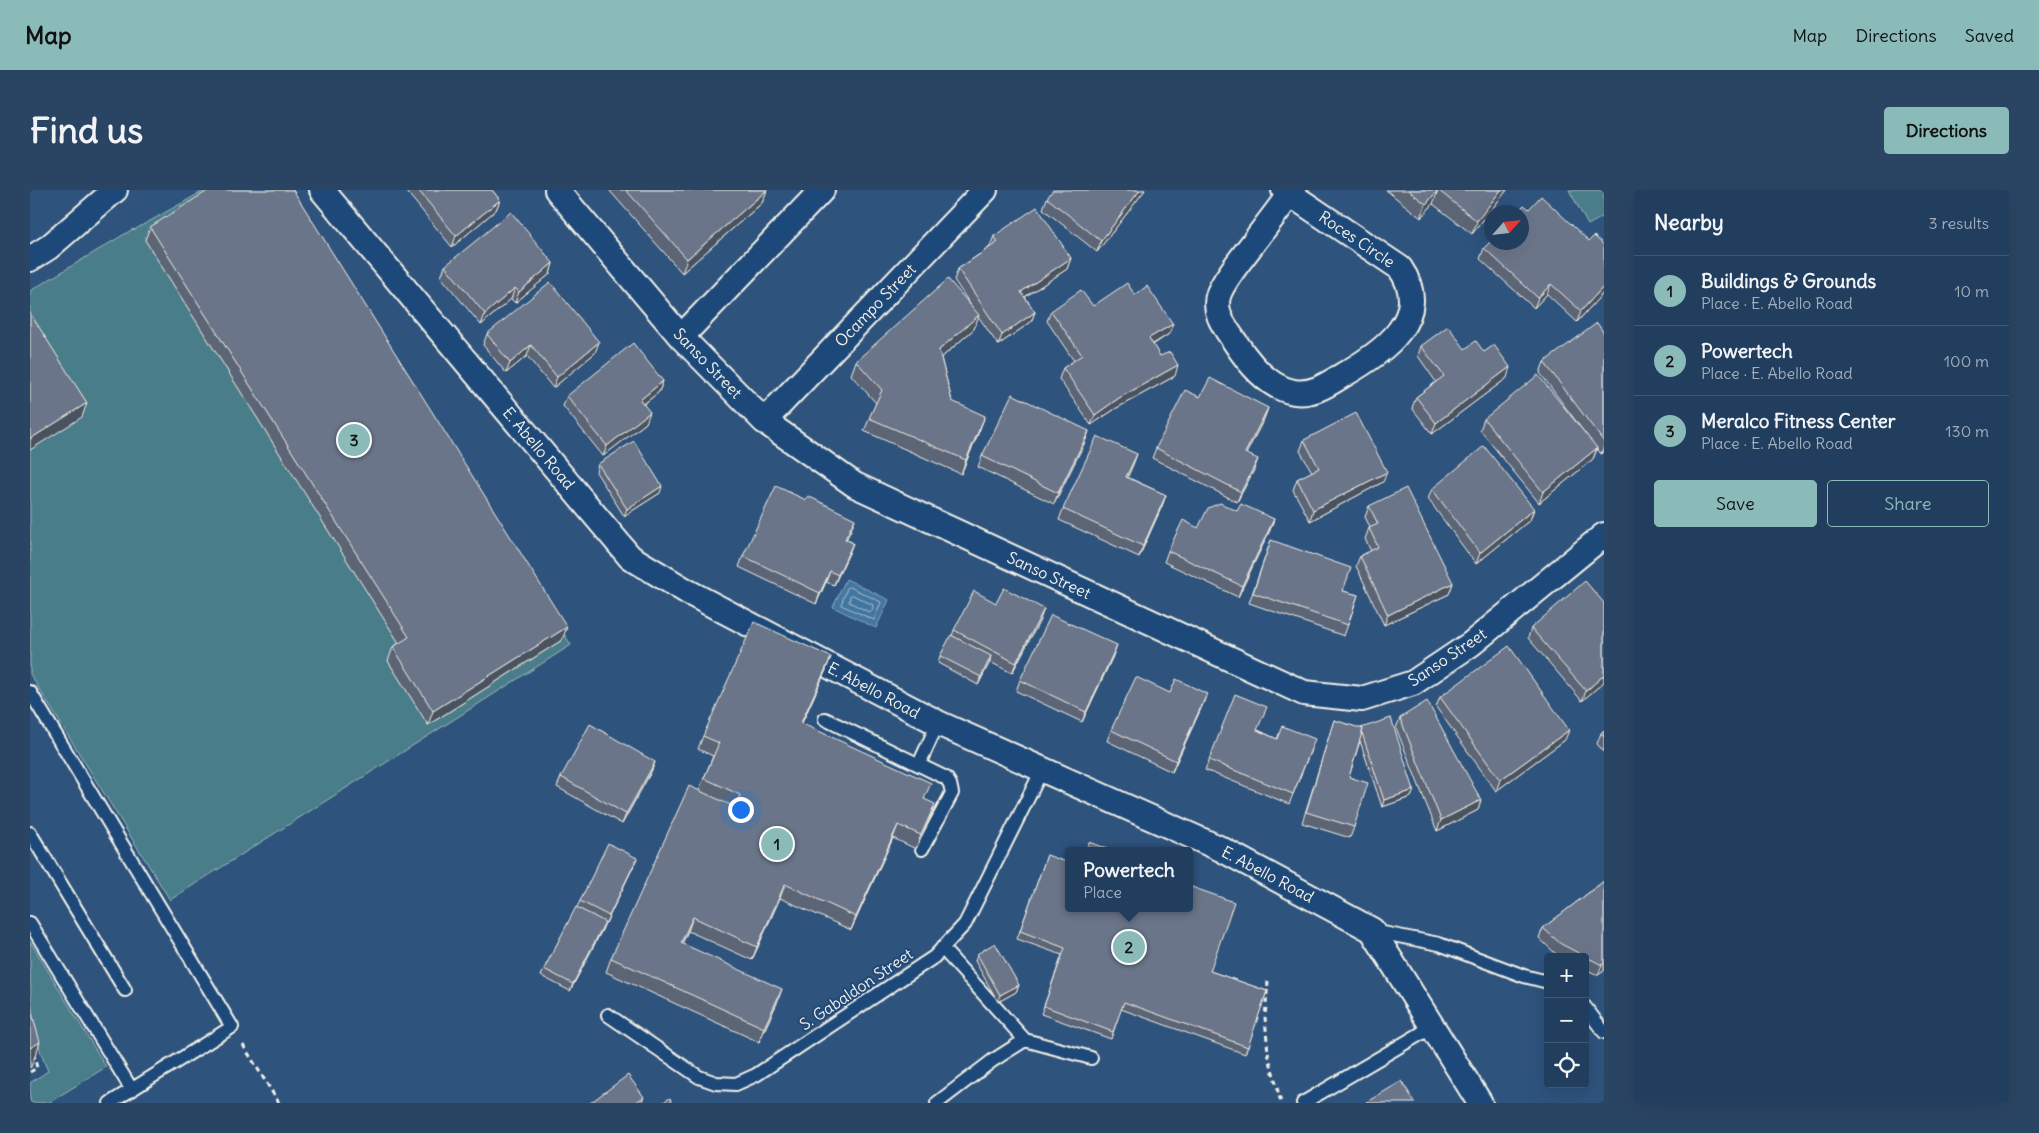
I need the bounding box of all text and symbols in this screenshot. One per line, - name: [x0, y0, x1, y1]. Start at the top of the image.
- text: Map: [25, 20, 72, 50]
- text: Map: [1792, 24, 1827, 47]
- text: Directions: [1855, 24, 1937, 47]
- text: Saved: [1965, 24, 2014, 47]
- button: Directions: [1884, 107, 2009, 154]
- text: Find us: [30, 108, 143, 152]
- north arrow: [1484, 205, 1529, 250]
- street label: Roces Circle: [1315, 206, 1399, 272]
- text: Nearby: [1654, 209, 1724, 236]
- text: 3 results: [1929, 213, 1989, 233]
- street label: Ocampo Street: [830, 259, 920, 351]
- text: Buildings & Grounds: [1701, 269, 1876, 293]
- text: 1: [1667, 281, 1673, 301]
- text: 10 m: [1954, 281, 1989, 301]
- text: Place · E. Abello Road: [1701, 293, 1853, 313]
- street label: Sanso Street: [670, 324, 747, 403]
- text: Powertech: [1701, 339, 1793, 363]
- text: 2: [1666, 351, 1674, 371]
- text: 100 m: [1944, 351, 1989, 371]
- text: Place · E. Abello Road: [1701, 363, 1853, 383]
- street label: E. Abello Road: [499, 403, 579, 493]
- text: Meralco Fitness Center: [1701, 409, 1896, 433]
- pin: 3: [338, 421, 370, 459]
- text: 3: [1665, 421, 1675, 441]
- text: 130 m: [1945, 421, 1989, 441]
- text: Place · E. Abello Road: [1701, 433, 1853, 453]
- button: Save: [1654, 480, 1817, 527]
- button: Share: [1827, 480, 1989, 527]
- street label: Sanso Street: [1004, 547, 1095, 603]
- street label: Sanso Street: [1404, 623, 1490, 690]
- street label: E. Abello Road: [824, 657, 924, 723]
- your location: [728, 797, 754, 823]
- pin: 1: [761, 825, 793, 863]
- street label: E. Abello Road: [1218, 841, 1318, 907]
- popup: [1065, 847, 1193, 912]
- text: Powertech: [1083, 858, 1175, 882]
- text: Place: [1083, 882, 1122, 902]
- pin: 2: [1113, 928, 1145, 966]
- street label: S. Gabaldon Street: [796, 943, 917, 1034]
- map controls: [1544, 953, 1589, 1088]
- button: +: [1544, 953, 1589, 998]
- button: −: [1544, 998, 1589, 1043]
- button: locate: [1544, 1043, 1589, 1088]

